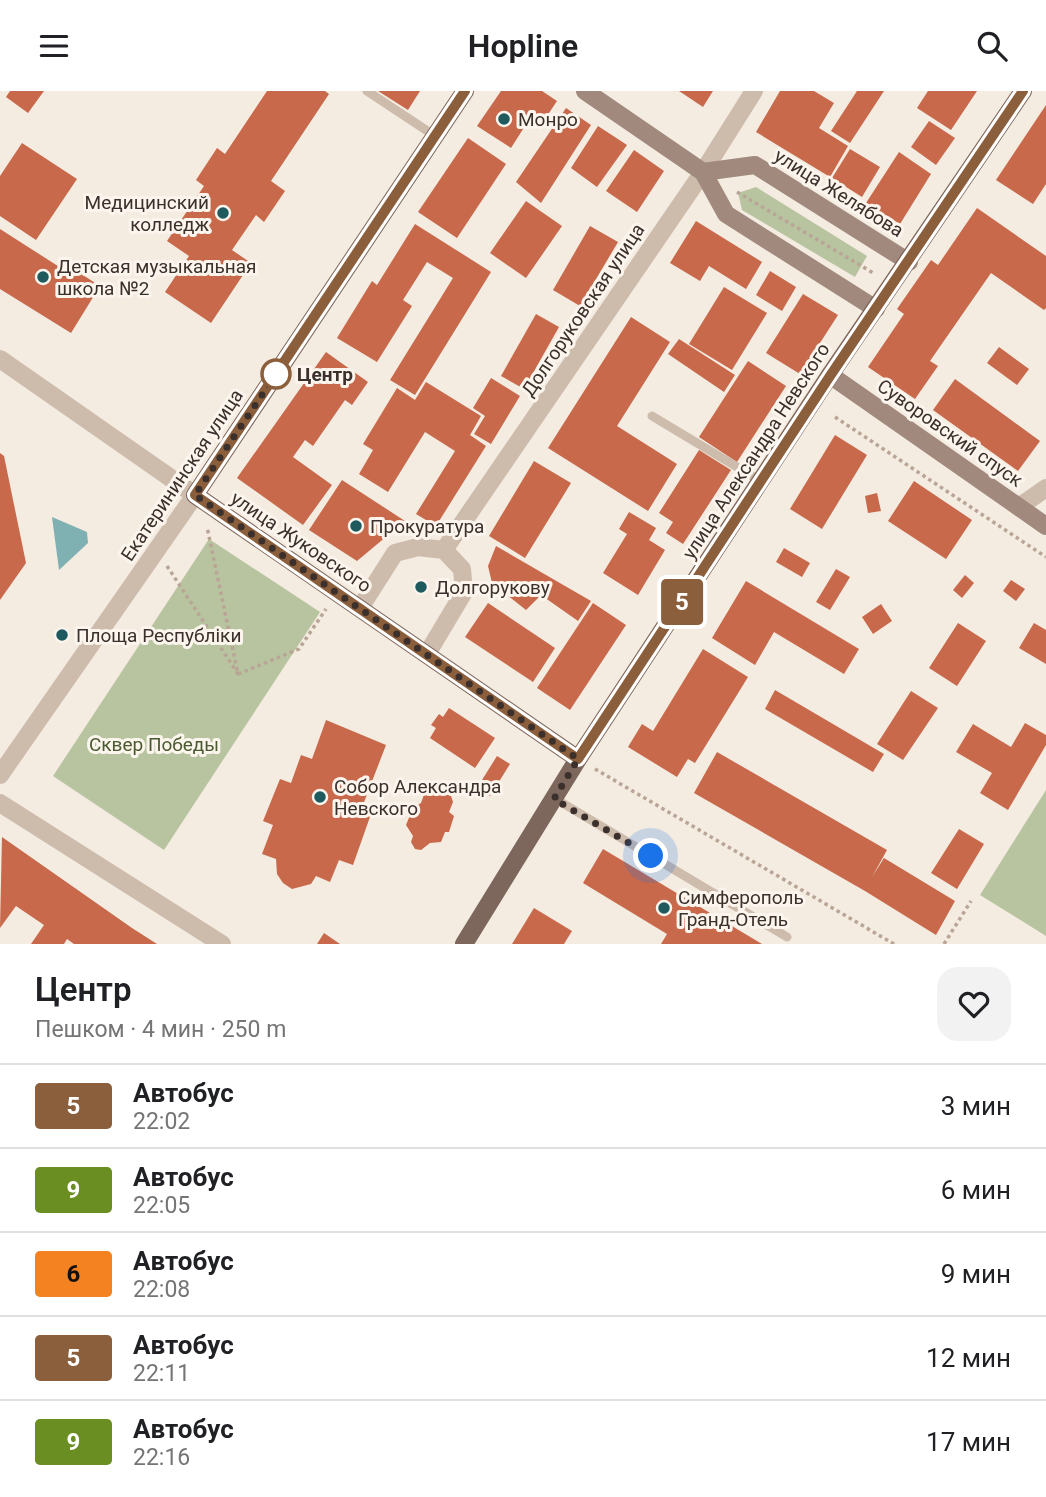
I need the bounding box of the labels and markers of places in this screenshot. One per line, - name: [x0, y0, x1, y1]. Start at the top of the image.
- place label: Монро: [518, 108, 578, 131]
- marker: Монро: [496, 111, 512, 127]
- place label: Медицинский колледж: [85, 191, 209, 236]
- marker: Медицинский колледж: [215, 205, 231, 221]
- place label: Детская музыкальная школа №2: [57, 255, 256, 300]
- marker: Детская музыкальная школа №2: [35, 269, 51, 285]
- marker: Центр: [261, 359, 291, 389]
- place label: Центр: [297, 363, 353, 386]
- place label: Прокуратура: [370, 515, 484, 538]
- marker: Прокуратура: [348, 518, 364, 534]
- place label: Долгорукову: [435, 576, 550, 599]
- marker: Долгорукову: [413, 579, 429, 595]
- place label: Площа Республіки: [76, 624, 241, 647]
- marker: Площа Республіки: [54, 627, 70, 643]
- place label: Собор Александра Невского: [334, 775, 501, 820]
- marker: Собор Александра Невского: [312, 789, 328, 805]
- place label: Симферополь Гранд-Отель: [678, 886, 804, 931]
- marker: Симферополь Гранд-Отель: [656, 900, 672, 916]

